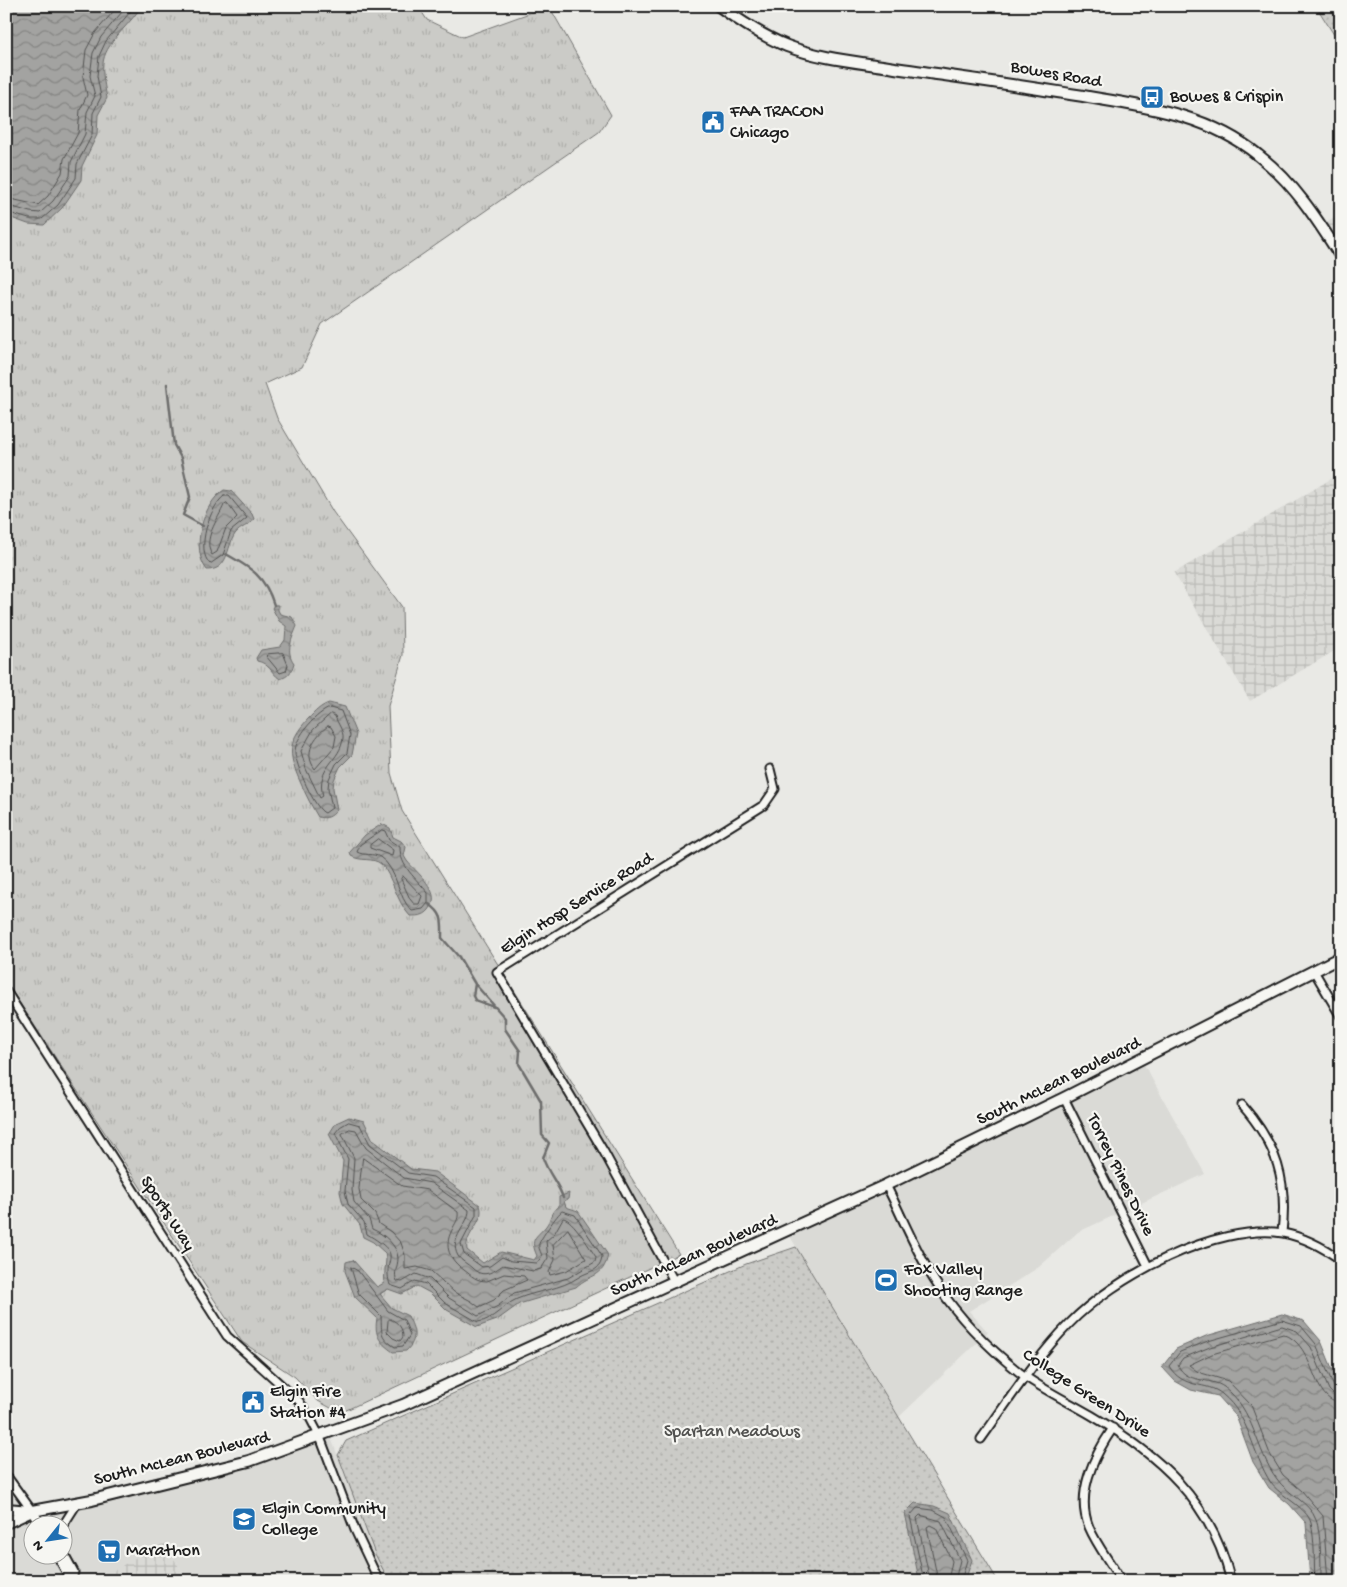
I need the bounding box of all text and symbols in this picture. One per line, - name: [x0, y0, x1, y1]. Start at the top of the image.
- street label: Bowes Road: [1008, 56, 1105, 94]
- bus stop icon: Bowes & Crispin: [1139, 84, 1165, 110]
- place label: Bowes & Crispin: [1169, 87, 1284, 108]
- place label: FAA TRACON Chicago: [729, 102, 824, 144]
- public building icon: FAA TRACON Chicago: [700, 109, 726, 135]
- street label: Elgin Hosp Service Road: [497, 848, 659, 960]
- street label: South McLean Boulevard: [974, 1033, 1146, 1131]
- street label: Torrey Pines Drive: [1081, 1110, 1159, 1240]
- street label: Sports Way: [135, 1173, 199, 1256]
- street label: South McLean Boulevard: [608, 1209, 782, 1302]
- place label: Fox Valley Shooting Range: [903, 1260, 1023, 1302]
- sports icon: Fox Valley Shooting Range: [873, 1267, 899, 1293]
- street label: College Green Drive: [1018, 1345, 1155, 1444]
- place label: Elgin Fire Station #4: [270, 1382, 346, 1424]
- public building icon: Elgin Fire Station #4: [240, 1389, 266, 1415]
- park label: Spartan Meadows: [664, 1422, 801, 1443]
- street label: South McLean Boulevard: [92, 1427, 273, 1491]
- place label: Elgin Community College: [262, 1499, 386, 1541]
- school or university icon: Elgin Community College: [231, 1506, 257, 1532]
- north arrow: [22, 1514, 72, 1564]
- text: N: [29, 1537, 49, 1553]
- supermarket icon: Marathon: [96, 1538, 122, 1564]
- place label: Marathon: [126, 1541, 200, 1562]

